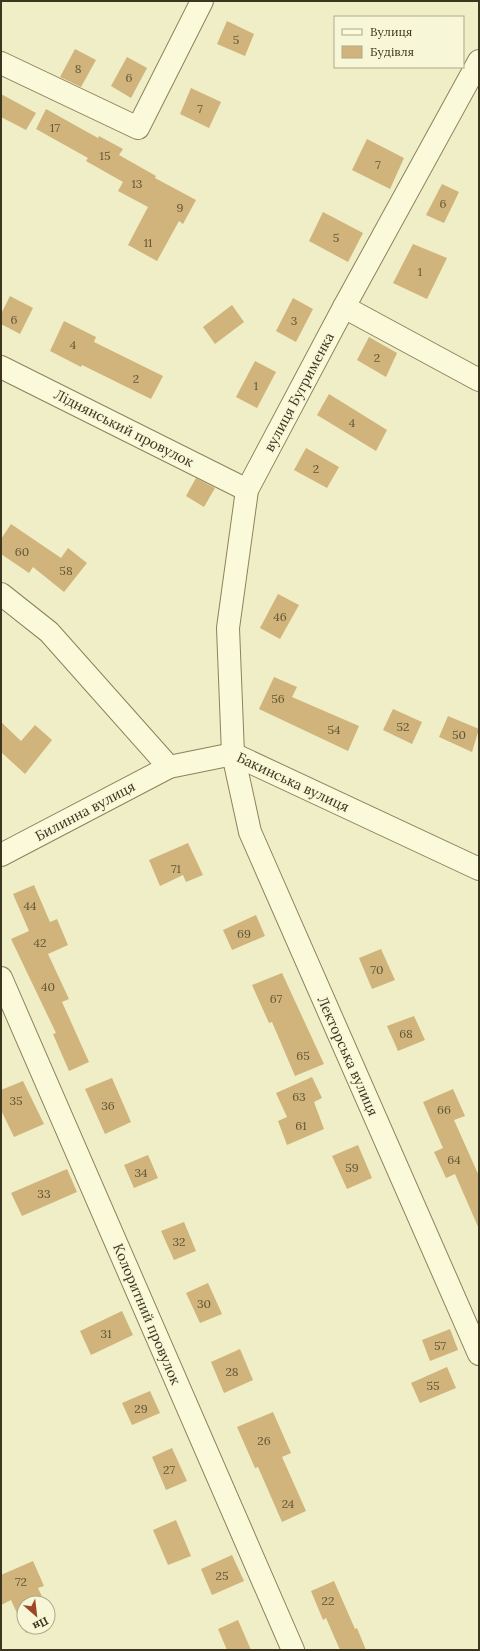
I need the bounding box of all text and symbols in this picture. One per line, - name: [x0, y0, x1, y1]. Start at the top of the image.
- legend: [334, 16, 464, 68]
- text: Вулиця: [370, 24, 412, 39]
- house number: 5: [233, 32, 239, 47]
- text: Будівля: [370, 44, 414, 59]
- house number: 8: [75, 61, 82, 76]
- house number: 6: [126, 70, 133, 85]
- house number: 7: [197, 101, 203, 116]
- house number: 17: [50, 120, 60, 135]
- house number: 15: [100, 148, 110, 163]
- house number: 7: [375, 157, 381, 172]
- house number: 13: [131, 176, 143, 191]
- house number: 6: [440, 196, 447, 211]
- house number: 9: [177, 200, 184, 215]
- house number: 5: [333, 230, 339, 245]
- house number: 11: [144, 235, 152, 250]
- house number: 1: [418, 264, 422, 279]
- house number: 6: [11, 312, 18, 327]
- house number: 3: [291, 313, 298, 328]
- street label: вулиця Бугрименка: [260, 329, 338, 455]
- house number: 4: [70, 337, 77, 352]
- house number: 2: [374, 350, 380, 365]
- house number: 2: [133, 371, 139, 386]
- house number: 1: [254, 378, 258, 393]
- street label: Ліднянський провулок: [51, 385, 197, 471]
- house number: 4: [349, 415, 356, 430]
- house number: 2: [313, 461, 319, 476]
- house number: 60: [15, 544, 29, 559]
- house number: 58: [59, 563, 73, 578]
- house number: 46: [273, 609, 287, 624]
- house number: 56: [271, 691, 285, 706]
- house number: 52: [397, 719, 409, 734]
- house number: 54: [327, 722, 341, 737]
- house number: 50: [452, 727, 466, 742]
- street label: Бакинська вулиця: [234, 748, 352, 816]
- street label: Билинна вулиця: [32, 777, 138, 845]
- house number: 71: [171, 861, 181, 876]
- house number: 44: [23, 898, 37, 913]
- house number: 69: [237, 926, 251, 941]
- house number: 42: [34, 935, 46, 950]
- house number: 70: [371, 962, 383, 977]
- house number: 40: [41, 979, 55, 994]
- house number: 67: [270, 991, 283, 1006]
- street label: Лекторська вулиця: [314, 993, 382, 1119]
- house number: 68: [399, 1026, 413, 1041]
- house number: 65: [296, 1048, 310, 1063]
- house number: 63: [292, 1089, 306, 1104]
- house number: 35: [9, 1093, 23, 1108]
- house number: 36: [101, 1098, 115, 1113]
- house number: 66: [437, 1102, 451, 1117]
- house number: 61: [295, 1118, 307, 1133]
- house number: 64: [447, 1152, 461, 1167]
- house number: 59: [345, 1160, 359, 1175]
- house number: 34: [134, 1165, 148, 1180]
- house number: 33: [37, 1186, 51, 1201]
- house number: 32: [172, 1234, 186, 1249]
- street label: Колоритний провулок: [109, 1241, 185, 1388]
- house number: 30: [197, 1296, 211, 1311]
- house number: 31: [100, 1326, 112, 1341]
- house number: 57: [434, 1338, 447, 1353]
- house number: 28: [225, 1364, 239, 1379]
- house number: 55: [426, 1378, 440, 1393]
- house number: 29: [134, 1401, 148, 1416]
- house number: 26: [257, 1433, 271, 1448]
- house number: 27: [163, 1462, 175, 1477]
- house number: 24: [282, 1496, 295, 1511]
- house number: 25: [216, 1568, 228, 1583]
- house number: 72: [15, 1574, 27, 1589]
- house number: 22: [322, 1593, 334, 1608]
- north arrow: [16, 1595, 56, 1635]
- text: Пн: [30, 1614, 51, 1634]

